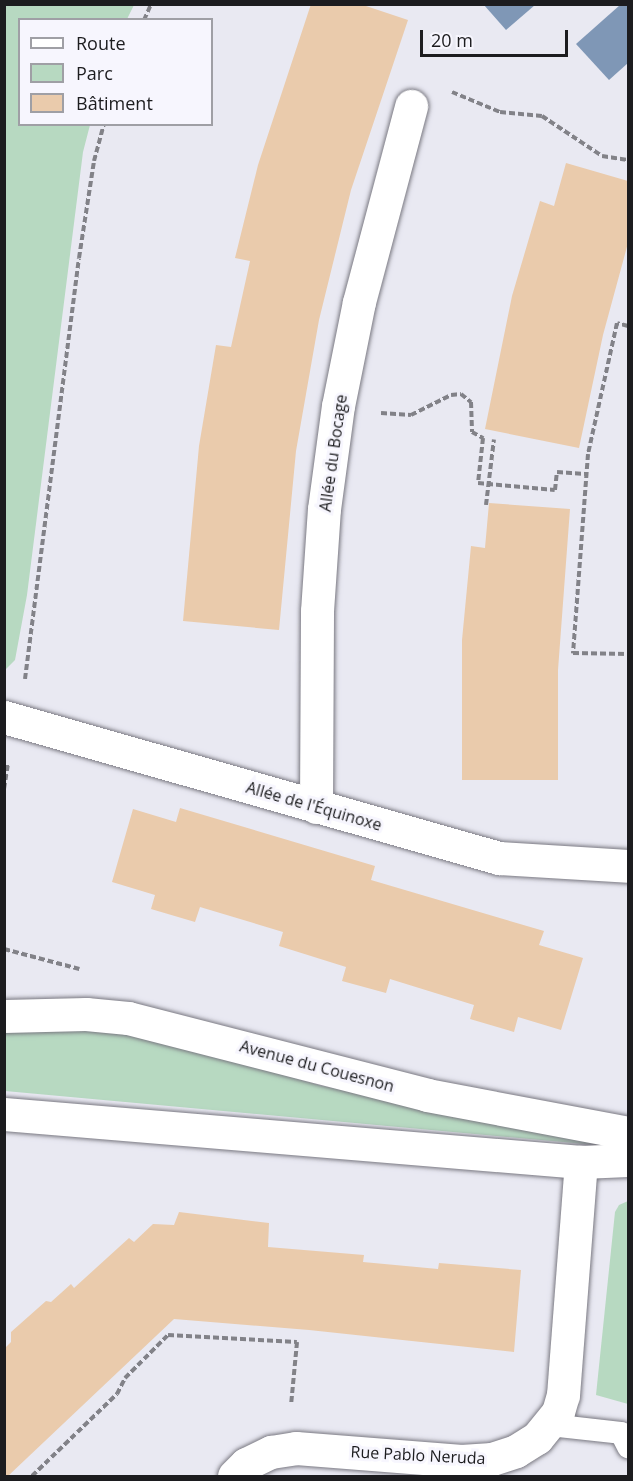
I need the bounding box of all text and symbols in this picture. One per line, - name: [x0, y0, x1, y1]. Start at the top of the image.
- legend: [18, 18, 213, 126]
- scale bar: [423, 18, 572, 56]
- text: 20 m: [431, 28, 473, 52]
- text: Route: [76, 31, 126, 55]
- text: Parc: [76, 61, 113, 85]
- text: Bâtiment: [76, 91, 153, 115]
- street label: Allée du Bocage: [315, 393, 351, 513]
- street label: Allée de l'Équinoxe: [244, 777, 384, 835]
- street label: Avenue du Couesnon: [238, 1036, 396, 1096]
- street label: Rue Pablo Neruda: [350, 1442, 486, 1468]

